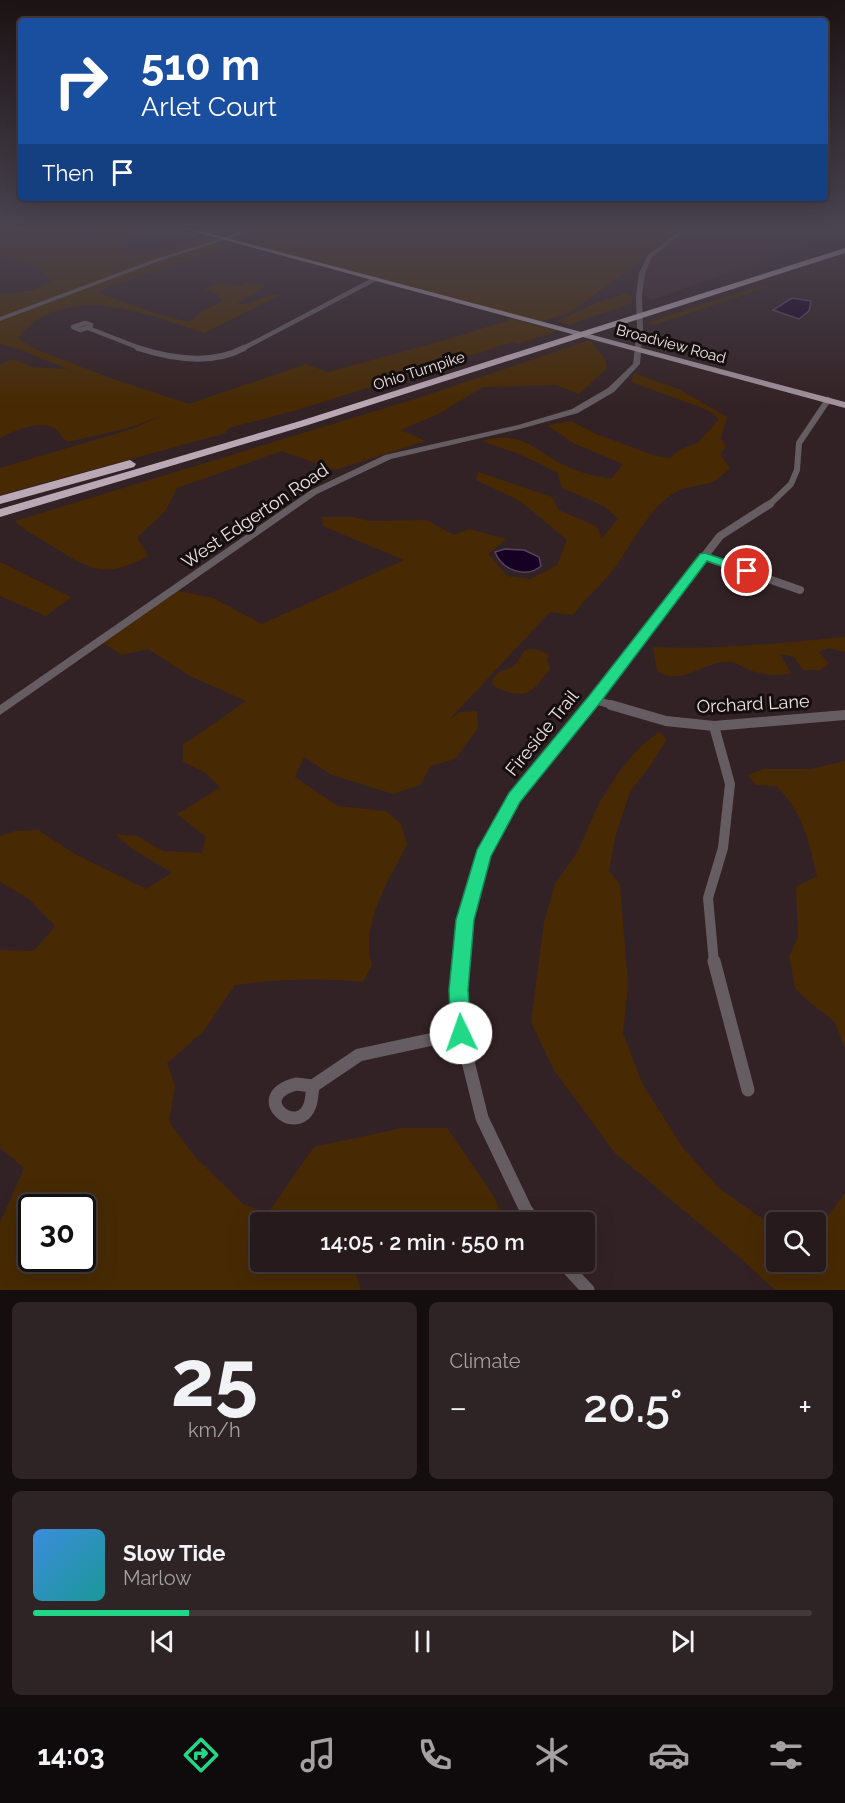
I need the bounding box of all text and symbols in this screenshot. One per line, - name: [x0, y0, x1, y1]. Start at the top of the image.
- text: 510 m: [141, 41, 260, 90]
- icon: right: [42, 42, 120, 120]
- text: Arlet Court: [141, 91, 277, 122]
- icon: arrive: [106, 156, 139, 189]
- text: Then: [42, 160, 94, 186]
- street label: Broadview Road: [614, 321, 728, 367]
- street label: Ohio Turnpike: [371, 348, 467, 394]
- street label: West Edgerton Road: [177, 459, 332, 572]
- pin: [721, 545, 772, 596]
- icon: arrive: [730, 554, 763, 587]
- street label: Fireside Trail: [501, 686, 583, 780]
- street label: Orchard Lane: [696, 690, 810, 717]
- position arrow: [429, 1001, 493, 1065]
- speed limit sign: 30: [18, 1194, 96, 1272]
- map controls: [766, 1212, 826, 1272]
- button: search: [766, 1212, 826, 1272]
- text: 14:05 · 2 min · 550 m: [320, 1229, 525, 1255]
- text: 25: [171, 1333, 258, 1424]
- text: Climate: [450, 1349, 521, 1373]
- text: 20.5°: [583, 1380, 682, 1433]
- text: −: [450, 1388, 467, 1427]
- text: +: [798, 1388, 812, 1427]
- text: km/h: [188, 1418, 241, 1442]
- text: Slow Tide: [123, 1540, 225, 1566]
- text: Marlow: [123, 1566, 192, 1590]
- icon: previous: [146, 1625, 179, 1658]
- icon: pause: [406, 1625, 439, 1658]
- icon: next: [666, 1625, 699, 1658]
- icon: directions: [180, 1734, 222, 1776]
- icon: music: [297, 1734, 339, 1776]
- icon: phone: [414, 1734, 456, 1776]
- icon: climate: [531, 1734, 573, 1776]
- icon: car: [648, 1734, 690, 1776]
- icon: filters: [765, 1734, 807, 1776]
- text: 14:03: [38, 1740, 105, 1771]

